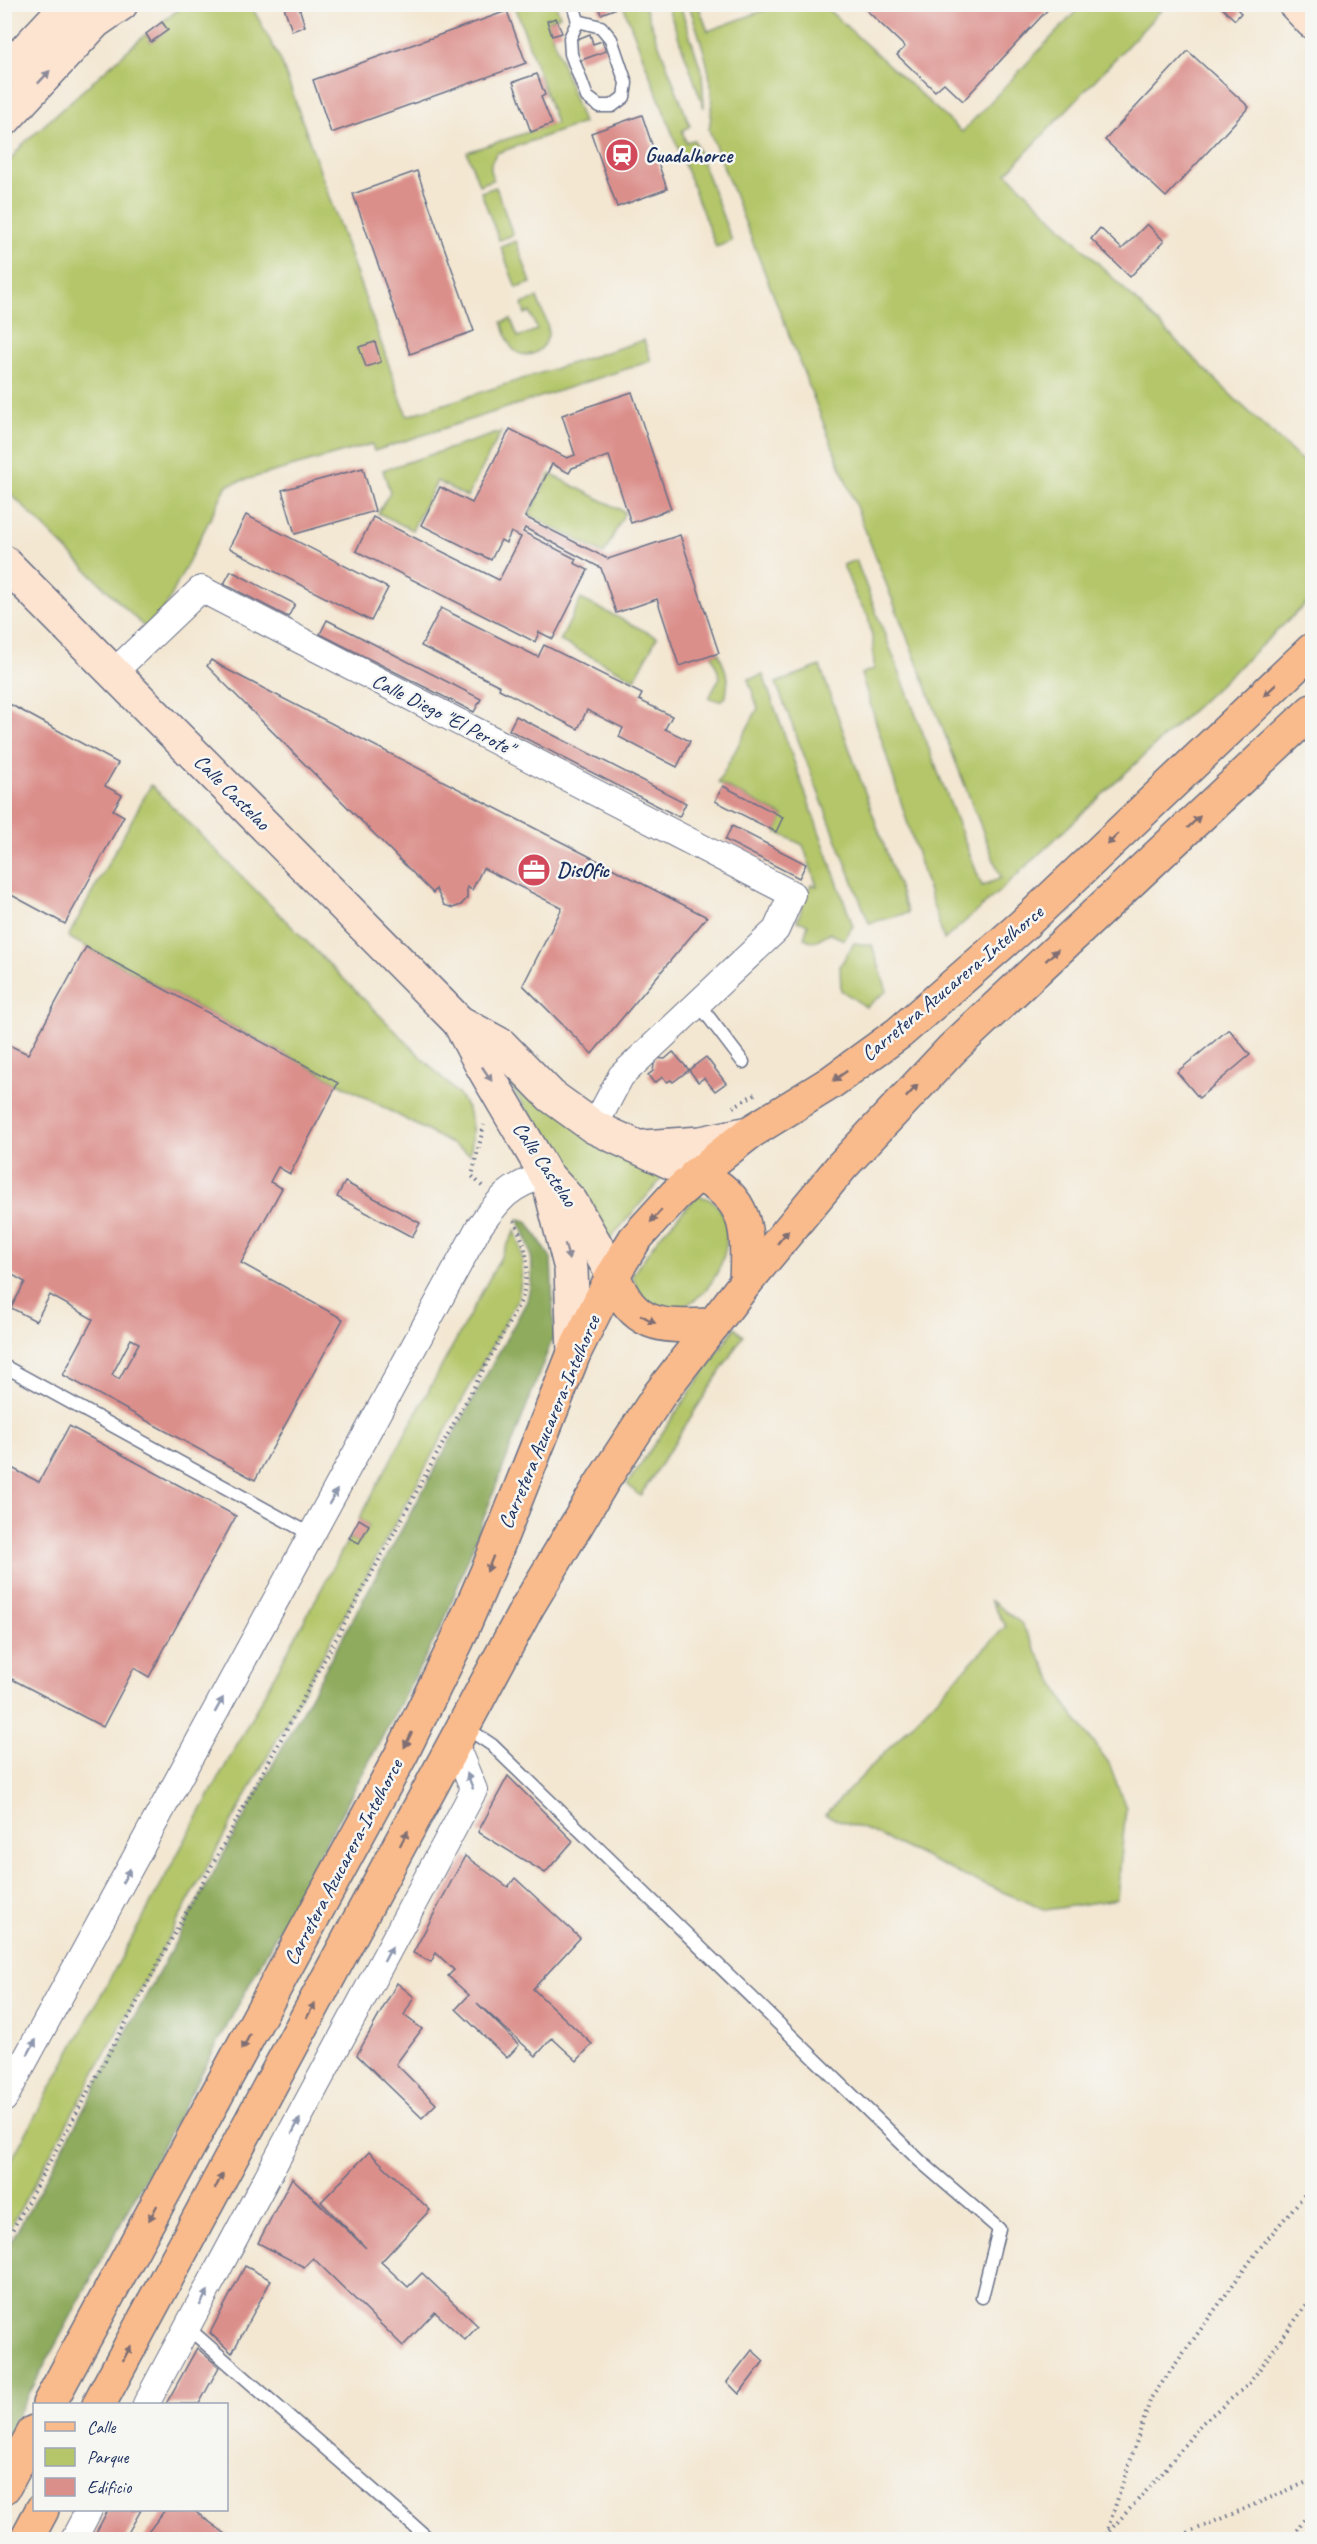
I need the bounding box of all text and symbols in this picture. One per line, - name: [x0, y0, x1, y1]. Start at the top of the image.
- one-way arrow: [37, 70, 50, 85]
- station icon: Guadalhorce: [604, 137, 640, 173]
- place label: Guadalhorce: [645, 142, 734, 168]
- street label: Calle Diego "El Perote": [368, 667, 522, 763]
- one-way arrow: [1263, 682, 1277, 696]
- street label: Calle Castelao: [188, 748, 277, 837]
- one-way arrow: [1186, 816, 1201, 829]
- one-way arrow: [1107, 831, 1121, 845]
- office icon: DisOfic: [516, 852, 552, 888]
- place label: DisOfic: [557, 857, 610, 883]
- street label: Carretera Azucarera-Intelhorce: [856, 899, 1049, 1067]
- one-way arrow: [1044, 949, 1059, 962]
- one-way arrow: [482, 1065, 493, 1082]
- one-way arrow: [832, 1070, 848, 1082]
- one-way arrow: [905, 1084, 919, 1099]
- street label: Calle Castelao: [507, 1116, 584, 1213]
- one-way arrow: [650, 1208, 663, 1223]
- one-way arrow: [777, 1229, 790, 1245]
- one-way arrow: [563, 1243, 573, 1261]
- street label: Carretera Azucarera-Intelhorce: [492, 1310, 606, 1533]
- one-way arrow: [640, 1314, 657, 1324]
- one-way arrow: [328, 1488, 338, 1505]
- one-way arrow: [485, 1555, 494, 1573]
- one-way arrow: [214, 1696, 224, 1713]
- one-way arrow: [403, 1732, 412, 1749]
- street label: Carretera Azucarera-Intelhorce: [278, 1754, 409, 1969]
- one-way arrow: [465, 1771, 475, 1789]
- one-way arrow: [399, 1829, 409, 1846]
- one-way arrow: [121, 1867, 131, 1884]
- one-way arrow: [383, 1945, 393, 1962]
- one-way arrow: [306, 2001, 316, 2018]
- one-way arrow: [241, 2033, 251, 2050]
- one-way arrow: [27, 2039, 38, 2055]
- one-way arrow: [291, 2117, 301, 2134]
- one-way arrow: [214, 2172, 224, 2189]
- one-way arrow: [148, 2205, 158, 2222]
- one-way arrow: [199, 2289, 209, 2306]
- one-way arrow: [122, 2344, 132, 2361]
- legend: [33, 2403, 228, 2511]
- text: Calle: [87, 2416, 116, 2438]
- text: Parque: [87, 2446, 129, 2468]
- text: Edificio: [87, 2476, 133, 2498]

